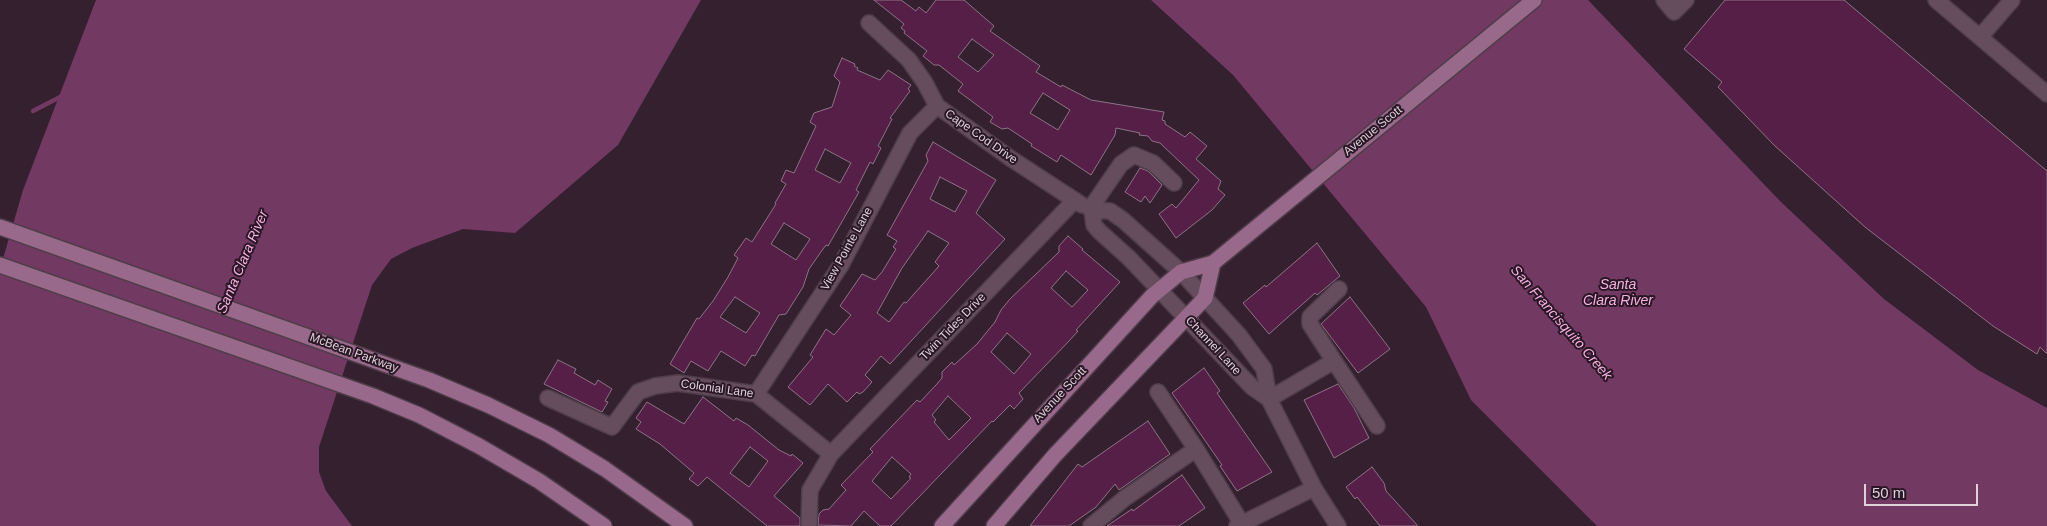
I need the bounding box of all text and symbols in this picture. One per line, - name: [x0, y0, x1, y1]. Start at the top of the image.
- street label: Avenue Scott: [1341, 103, 1405, 159]
- street label: Cape Cod Drive: [942, 107, 1020, 167]
- street label: View Pointe Lane: [818, 205, 876, 293]
- water label: Santa Clara River: [214, 208, 272, 316]
- water label: San Francisquito Creek: [1507, 262, 1615, 384]
- water label: Santa Clara River: [1583, 277, 1653, 310]
- street label: Twin Tides Drive: [917, 290, 989, 364]
- street label: Channel Lane: [1182, 314, 1244, 378]
- street label: McBean Parkway: [308, 330, 400, 376]
- street label: Avenue Scott: [1030, 364, 1090, 426]
- street label: Colonial Lane: [680, 377, 754, 401]
- scale bar: [1867, 474, 1981, 506]
- text: 50 m: [1872, 484, 1905, 501]

